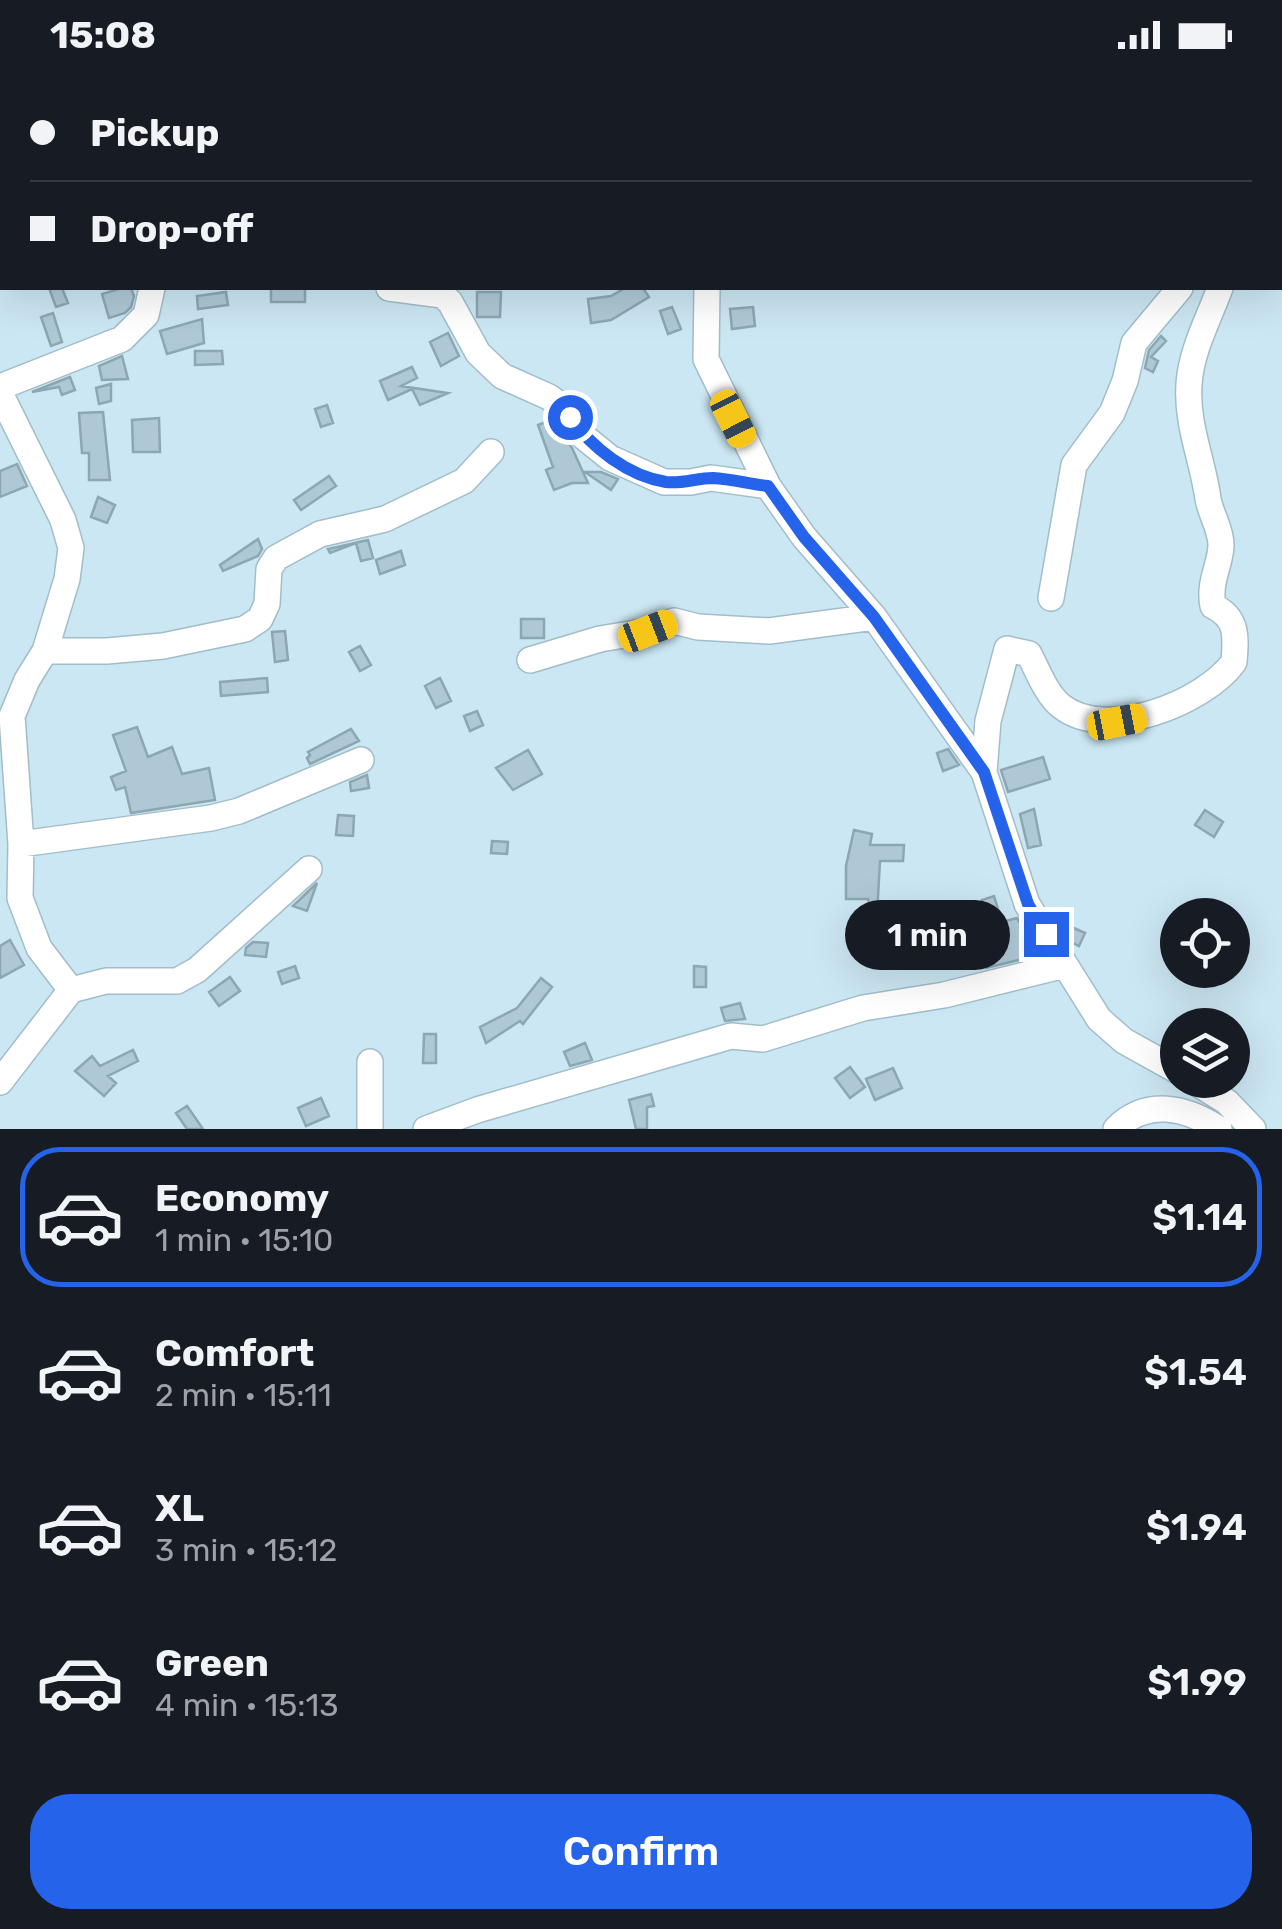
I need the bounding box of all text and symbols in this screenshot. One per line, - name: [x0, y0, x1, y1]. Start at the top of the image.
- text: 15:08: [50, 12, 156, 58]
- text: Pickup: [90, 110, 219, 156]
- text: Drop-off: [90, 206, 253, 252]
- car: [706, 385, 760, 453]
- route start: [548, 395, 593, 440]
- car: [615, 606, 681, 656]
- car: [1085, 702, 1149, 742]
- map controls: [1160, 898, 1250, 1098]
- button: locate: [1160, 898, 1250, 988]
- callout: 1 min: [846, 899, 1011, 969]
- route end: [1024, 912, 1069, 957]
- text: 1 min: [887, 916, 968, 954]
- button: layers: [1160, 1008, 1250, 1098]
- icon: car: [35, 1172, 125, 1262]
- text: Economy: [155, 1175, 329, 1221]
- text: $1.14: [1152, 1194, 1247, 1240]
- text: 1 min · 15:10: [155, 1221, 333, 1259]
- icon: car: [35, 1327, 125, 1417]
- text: Comfort: [155, 1330, 314, 1376]
- text: $1.54: [1144, 1349, 1247, 1395]
- text: 2 min · 15:11: [155, 1376, 332, 1414]
- icon: car: [35, 1482, 125, 1572]
- text: XL: [155, 1485, 204, 1531]
- text: $1.94: [1146, 1504, 1247, 1550]
- text: 3 min · 15:12: [155, 1531, 337, 1569]
- icon: car: [35, 1637, 125, 1727]
- text: Green: [155, 1640, 269, 1686]
- text: $1.99: [1147, 1659, 1247, 1705]
- text: 4 min · 15:13: [155, 1686, 338, 1724]
- button: Confirm: [30, 1794, 1252, 1909]

